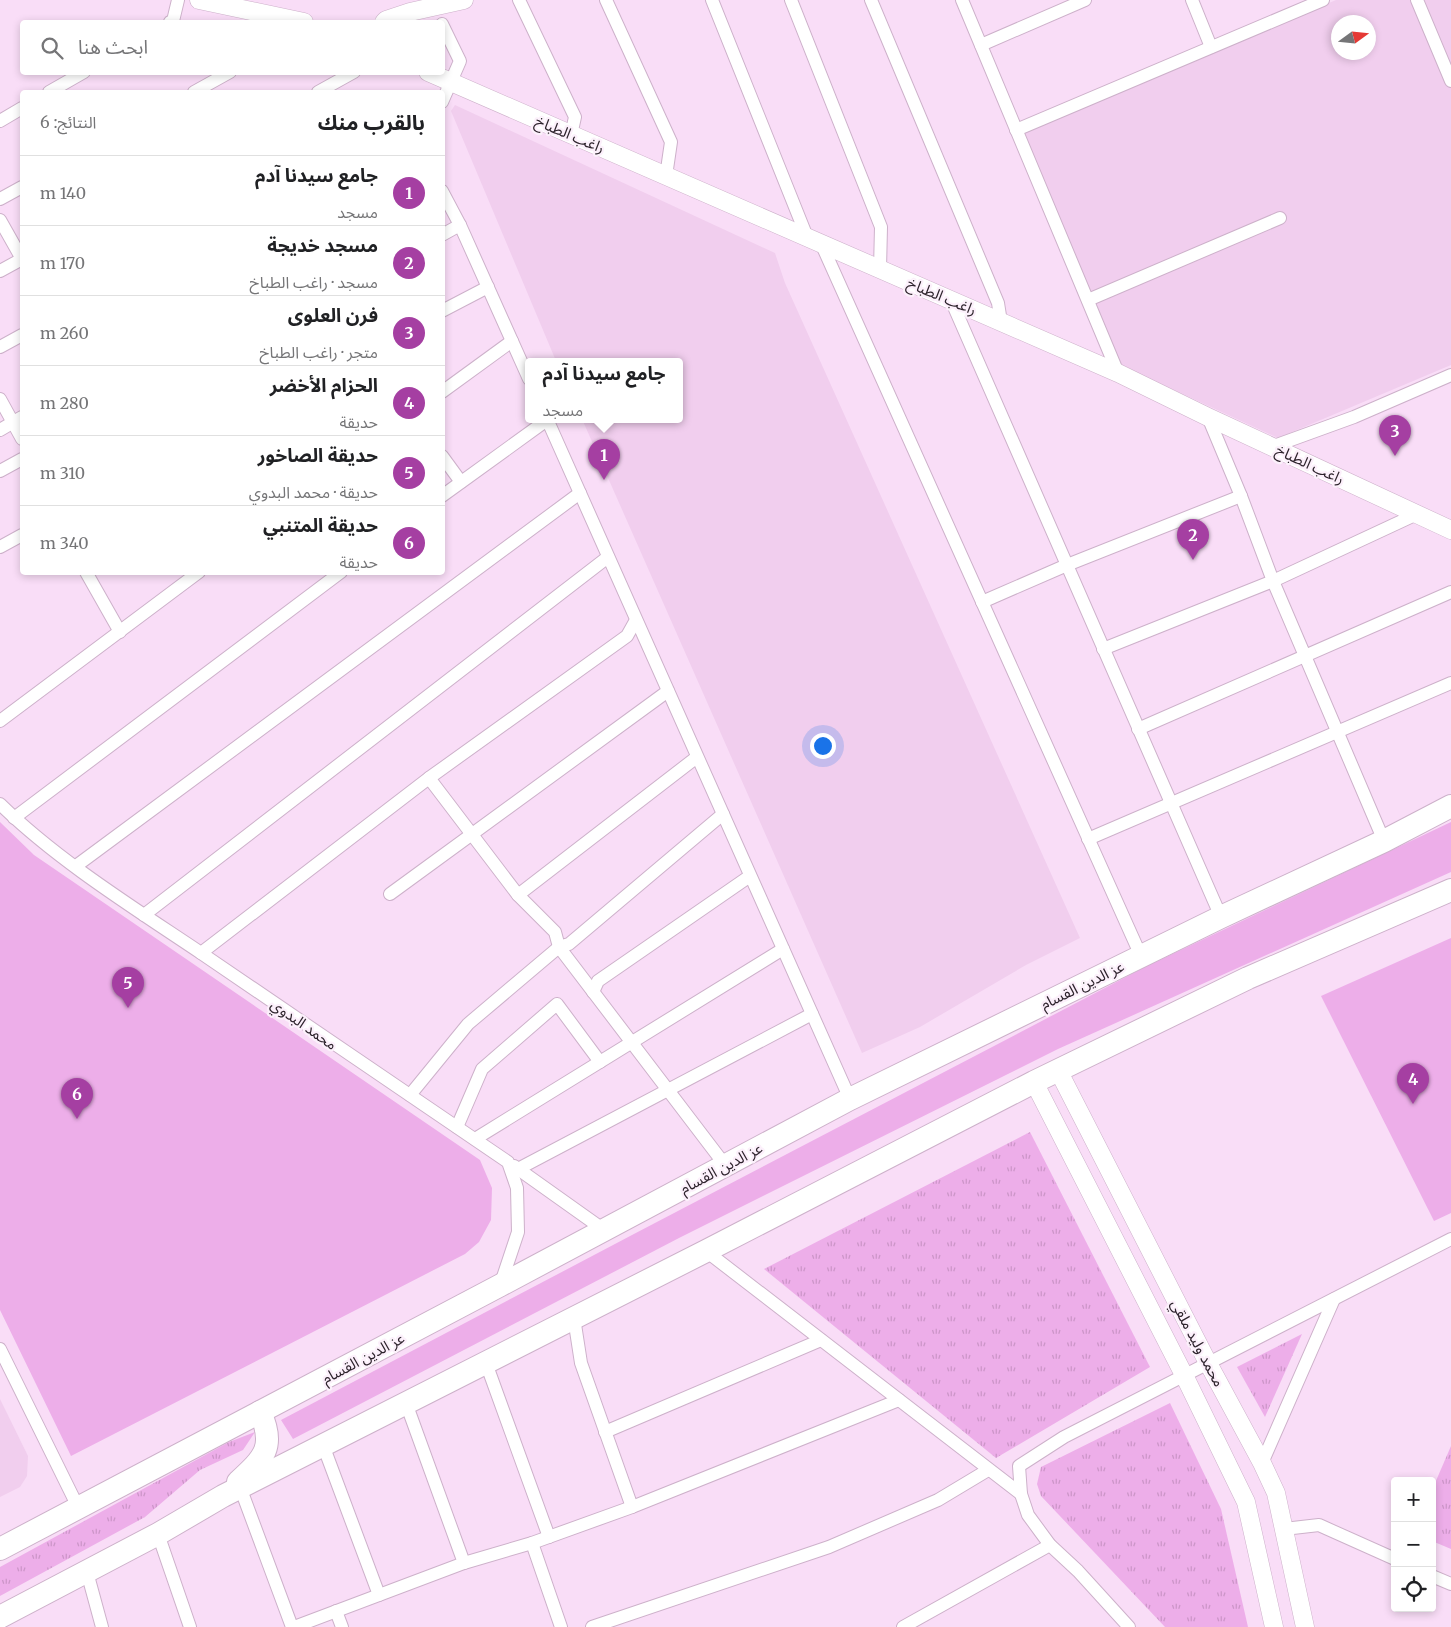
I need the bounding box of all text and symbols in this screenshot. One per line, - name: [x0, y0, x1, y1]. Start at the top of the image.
- north arrow: [1331, 15, 1376, 60]
- search box: [20, 20, 445, 75]
- icon: search: [38, 34, 66, 62]
- text: ابحث هنا: [78, 35, 148, 59]
- text: بالقرب منك: [318, 109, 425, 136]
- street label: راغب الطباخ: [531, 111, 608, 160]
- text: النتائج: 6: [40, 112, 96, 132]
- text: جامع سيدنا آدم: [255, 163, 378, 187]
- text: 140 m: [40, 183, 86, 203]
- text: 1: [405, 183, 413, 203]
- text: مسجد: [337, 202, 378, 222]
- text: مسجد خديجة: [267, 233, 378, 257]
- text: 170 m: [40, 253, 85, 273]
- text: 2: [404, 253, 414, 273]
- text: مسجد · راغب الطباخ: [250, 272, 378, 292]
- street label: راغب الطباخ: [903, 273, 980, 322]
- text: فرن العلوى: [288, 303, 378, 327]
- text: 260 m: [40, 323, 89, 343]
- text: 3: [404, 323, 414, 343]
- text: متجر · راغب الطباخ: [259, 342, 378, 362]
- popup: [525, 358, 683, 423]
- text: جامع سيدنا آدم: [542, 361, 666, 385]
- text: الحزام الأخضر: [270, 373, 378, 397]
- text: 280 m: [40, 393, 89, 413]
- text: 4: [404, 393, 414, 413]
- text: مسجد: [542, 400, 583, 420]
- text: حديقة: [340, 412, 378, 432]
- pin: 3: [1379, 415, 1411, 456]
- pin: 1: [588, 439, 620, 480]
- street label: راغب الطباخ: [1271, 440, 1347, 491]
- text: حديقة الصاخور: [258, 443, 378, 467]
- text: 310 m: [40, 463, 85, 483]
- text: 5: [404, 463, 414, 483]
- text: حديقة · محمد البدوي: [249, 482, 378, 502]
- text: حديقة المتنبي: [263, 513, 378, 537]
- pin: 2: [1177, 519, 1209, 560]
- text: 340 m: [40, 533, 89, 553]
- text: 6: [404, 533, 414, 553]
- text: حديقة: [340, 552, 378, 572]
- your location: [810, 733, 836, 759]
- street label: عز الدين القسام: [1037, 956, 1128, 1015]
- pin: 5: [112, 967, 144, 1008]
- street label: محمد البدوي: [266, 994, 341, 1056]
- pin: 4: [1397, 1063, 1429, 1104]
- pin: 6: [61, 1078, 93, 1119]
- street label: عز الدين القسام: [676, 1138, 767, 1199]
- street label: محمد وليد ملقي: [1165, 1296, 1229, 1391]
- street label: عز الدين القسام: [318, 1328, 409, 1389]
- map controls: [1391, 1477, 1436, 1612]
- button: +: [1391, 1477, 1436, 1522]
- button: −: [1391, 1522, 1436, 1567]
- button: locate: [1391, 1567, 1436, 1612]

